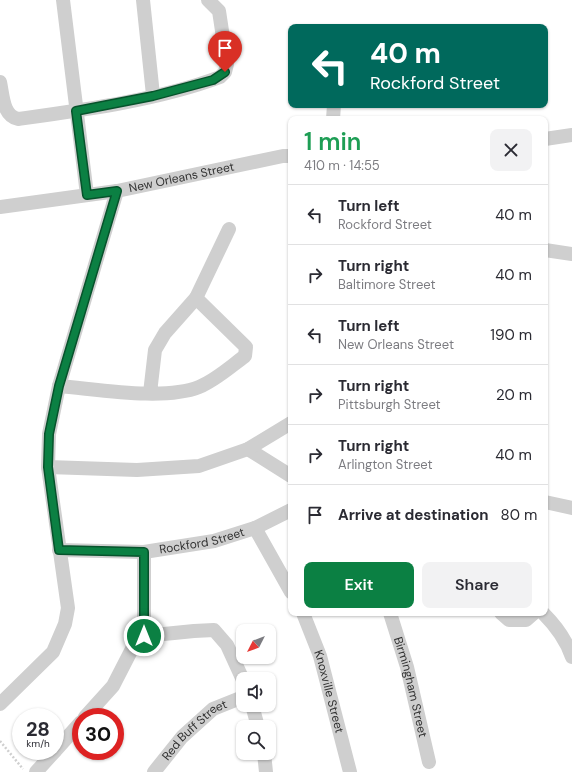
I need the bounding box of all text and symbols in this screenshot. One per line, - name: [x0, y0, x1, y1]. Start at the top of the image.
- pin: [208, 31, 242, 72]
- text: 40 m: [370, 35, 441, 72]
- icon: arrive: [214, 37, 236, 59]
- icon: left: [304, 40, 356, 92]
- text: Rockford Street: [370, 71, 500, 95]
- text: 1 min: [304, 126, 361, 157]
- button: close: [490, 129, 532, 171]
- text: 410 m · 14:55: [304, 157, 380, 174]
- street label: New Orleans Street: [127, 158, 236, 196]
- text: Turn left: [338, 196, 399, 216]
- icon: left: [304, 204, 326, 226]
- text: 40 m: [495, 205, 532, 225]
- text: Rockford Street: [338, 216, 432, 233]
- text: Turn right: [338, 256, 409, 276]
- icon: right: [304, 264, 326, 286]
- text: 40 m: [495, 265, 532, 285]
- text: Baltimore Street: [338, 276, 436, 293]
- text: Turn left: [338, 316, 399, 336]
- icon: left: [304, 324, 326, 346]
- text: 190 m: [490, 325, 532, 345]
- text: New Orleans Street: [338, 336, 454, 353]
- text: Turn right: [338, 376, 409, 396]
- icon: right: [304, 384, 326, 406]
- text: 20 m: [496, 385, 532, 405]
- text: Pittsburgh Street: [338, 396, 441, 413]
- text: Turn right: [338, 436, 409, 456]
- icon: right: [304, 444, 326, 466]
- text: 40 m: [495, 445, 532, 465]
- text: Arlington Street: [338, 456, 433, 473]
- icon: arrive: [304, 504, 326, 526]
- text: Arrive at destination: [338, 505, 489, 525]
- text: 80 m: [501, 505, 537, 525]
- street label: Rockford Street: [158, 524, 247, 557]
- button: Exit: [304, 562, 414, 608]
- button: Share: [422, 562, 532, 608]
- position arrow: [123, 615, 165, 657]
- north arrow: [236, 624, 276, 664]
- map controls: [236, 624, 276, 760]
- street label: Birmingham Street: [390, 635, 431, 739]
- street label: Knoxville Street: [310, 648, 348, 735]
- button: sound: [236, 672, 276, 712]
- street label: Red Buff Street: [158, 696, 230, 764]
- speed limit sign: 30: [72, 708, 124, 760]
- text: 28: [26, 716, 50, 742]
- button: search: [236, 720, 276, 760]
- text: km/h: [26, 737, 50, 750]

